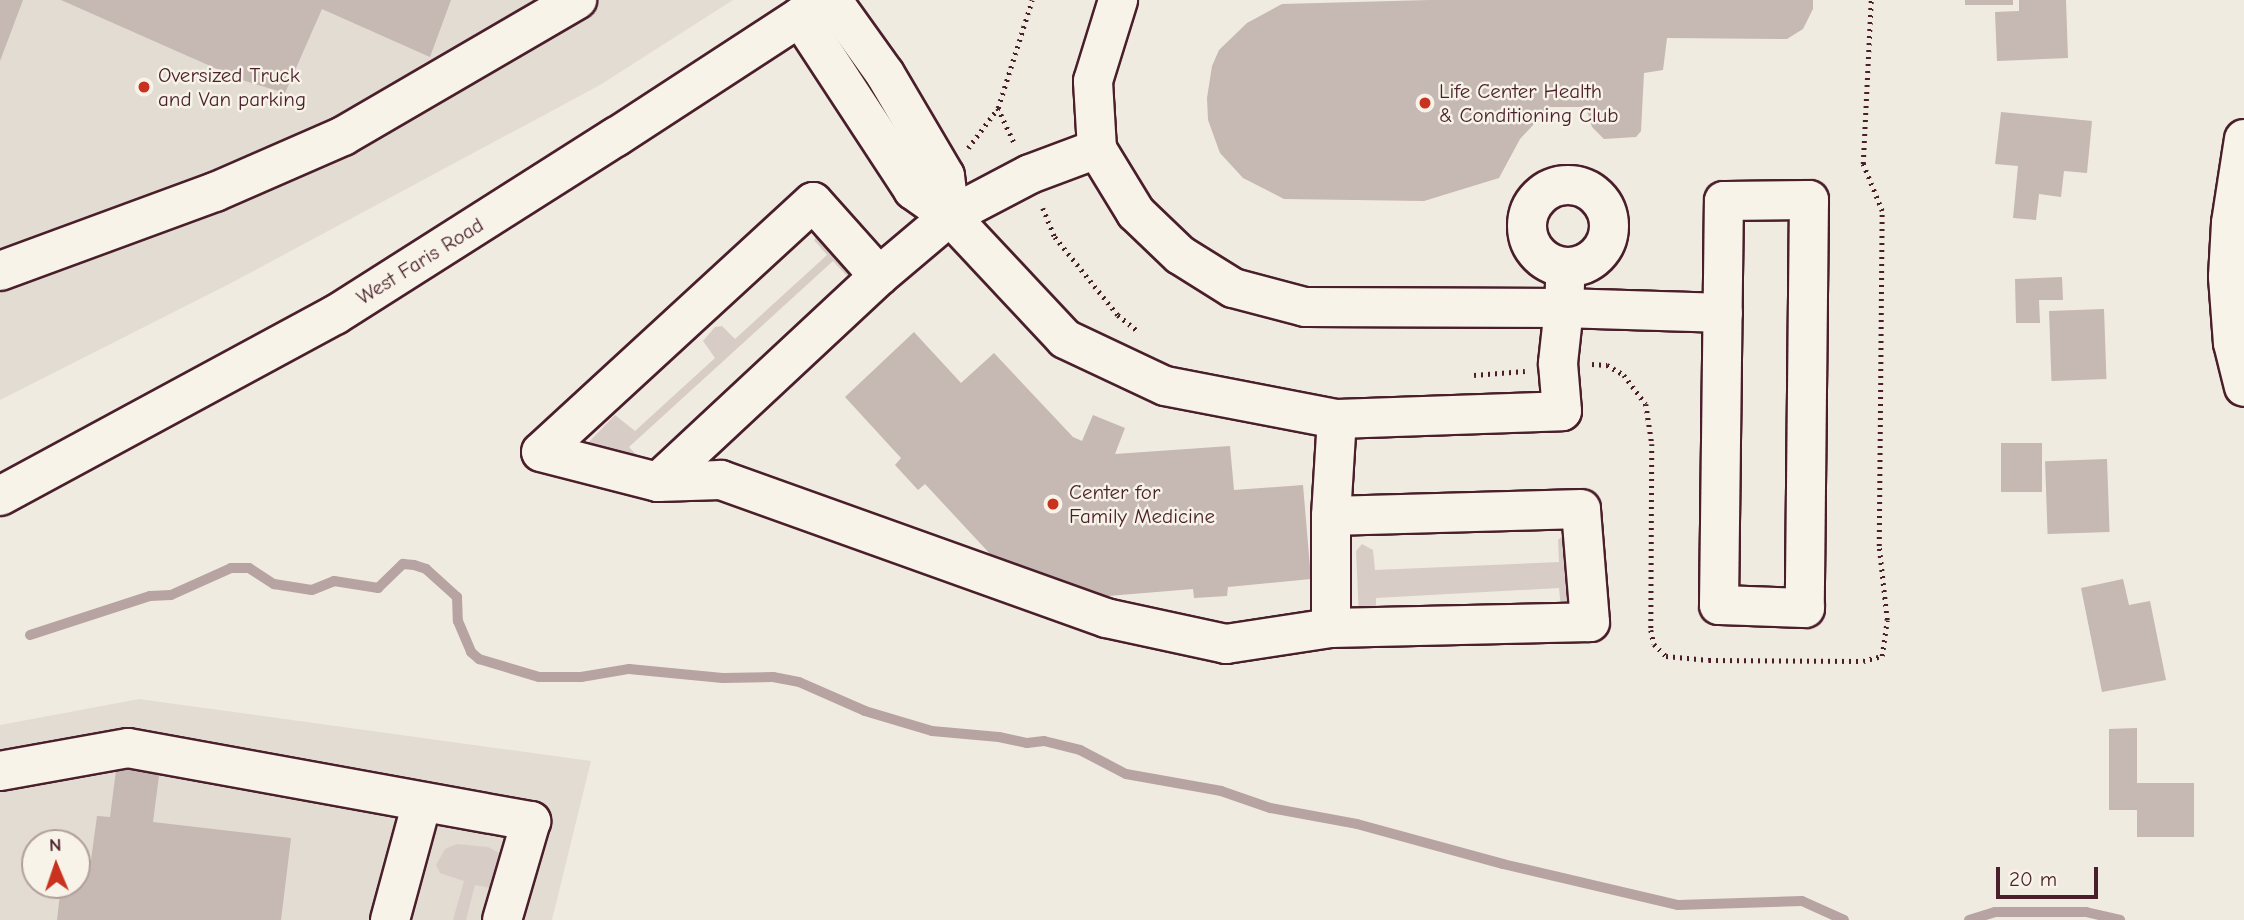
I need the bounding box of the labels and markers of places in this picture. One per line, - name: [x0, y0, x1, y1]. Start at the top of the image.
- place label: Oversized Truck and Van parking: [158, 62, 306, 112]
- place label: Life Center Health & Conditioning Club: [1439, 78, 1619, 128]
- marker: Oversized Truck and Van parking: [136, 79, 152, 95]
- marker: Life Center Health & Conditioning Club: [1417, 95, 1433, 111]
- place label: Center for Family Medicine: [1069, 479, 1215, 529]
- marker: Center for Family Medicine: [1043, 494, 1063, 514]

